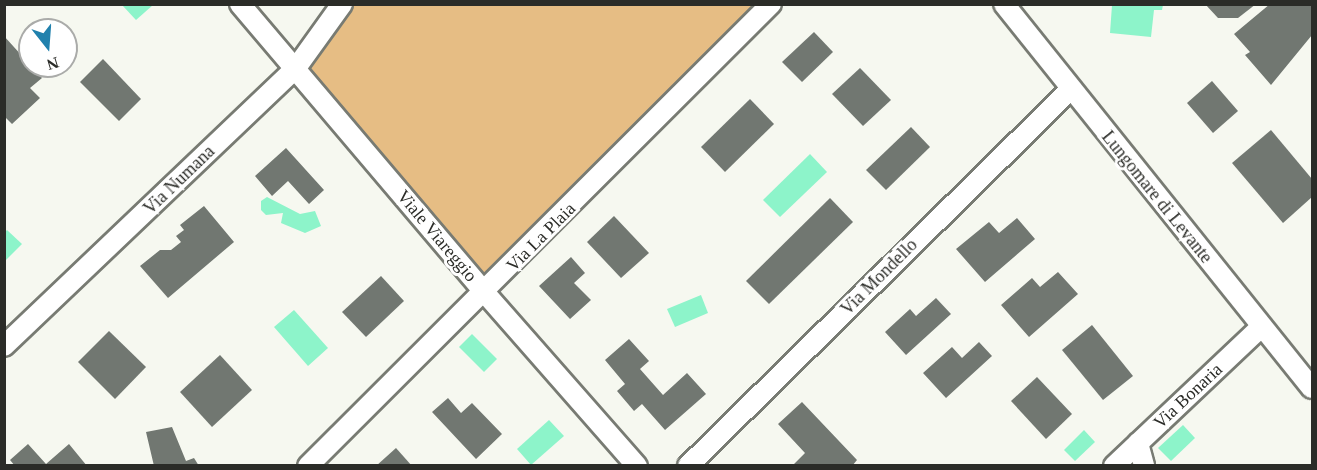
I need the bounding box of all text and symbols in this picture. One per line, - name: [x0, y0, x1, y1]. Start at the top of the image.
- north arrow: [18, 18, 78, 78]
- text: N: [45, 54, 61, 74]
- street label: Lungomare di Levante: [1097, 127, 1217, 267]
- street label: Via Numana: [139, 141, 219, 219]
- street label: Viale Viareggio: [392, 186, 482, 286]
- street label: Via La Plaia: [502, 198, 580, 276]
- street label: Via Mondello: [836, 234, 922, 320]
- street label: Via Bonaria: [1149, 359, 1227, 433]

